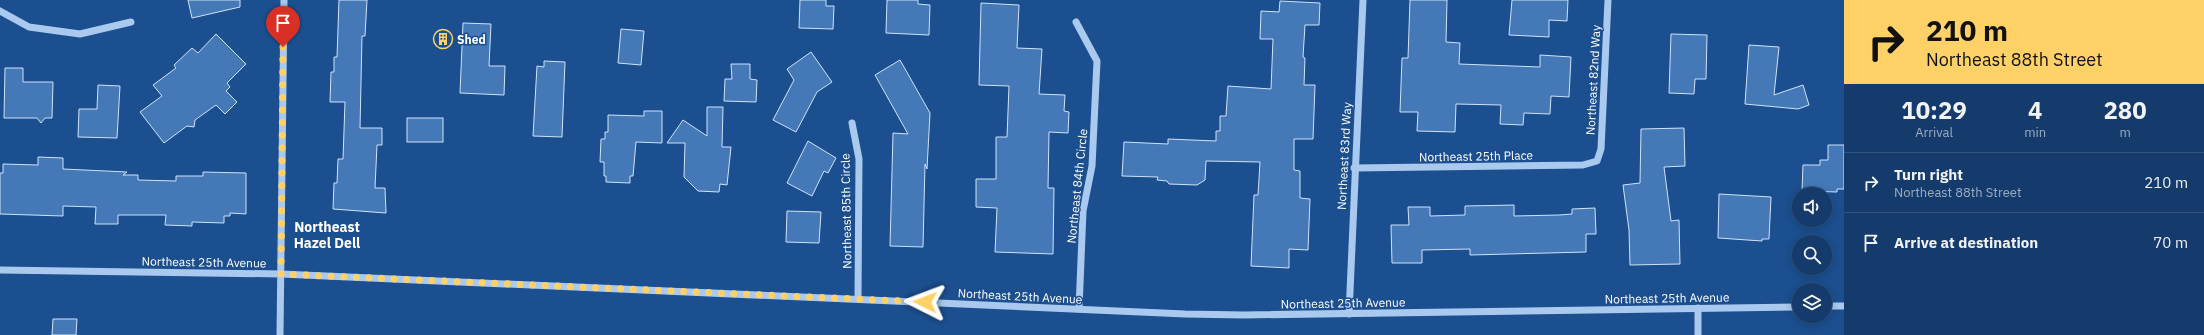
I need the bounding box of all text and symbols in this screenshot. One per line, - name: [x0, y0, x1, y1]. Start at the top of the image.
- pin: [266, 6, 300, 47]
- icon: arrive: [272, 12, 294, 34]
- text: 210 m: [1926, 12, 2008, 49]
- icon: right: [1860, 16, 1912, 68]
- street label: Northeast 82nd Way: [1583, 24, 1603, 136]
- building icon: Shed: [432, 28, 454, 50]
- place label: Shed: [457, 32, 486, 47]
- text: Northeast 88th Street: [1926, 48, 2103, 71]
- text: 10:29: [1901, 94, 1967, 126]
- text: 4: [2028, 94, 2042, 126]
- text: 280: [2103, 94, 2147, 126]
- street label: Northeast 83rd Way: [1334, 102, 1354, 210]
- text: Arrival: [1915, 124, 1953, 141]
- text: min: [2024, 124, 2046, 141]
- text: m: [2119, 124, 2131, 141]
- street label: Northeast 84th Circle: [1064, 127, 1091, 244]
- street label: Northeast 25th Place: [1419, 147, 1534, 164]
- street label: Northeast 85th Circle: [837, 153, 855, 269]
- text: Turn right: [1894, 165, 1963, 184]
- icon: right: [1860, 172, 1882, 194]
- text: 210 m: [2144, 173, 2188, 192]
- text: Northeast 88th Street: [1894, 184, 2021, 201]
- map controls: [1792, 187, 1832, 323]
- button: sound: [1792, 187, 1832, 227]
- district label: Northeast Hazel Dell: [294, 218, 360, 252]
- icon: arrive: [1860, 232, 1882, 254]
- text: Arrive at destination: [1894, 233, 2038, 252]
- text: 70 m: [2153, 233, 2188, 252]
- button: search: [1792, 235, 1832, 275]
- street label: Northeast 25th Avenue: [141, 253, 267, 271]
- position arrow: [904, 281, 946, 323]
- button: layers: [1792, 283, 1832, 323]
- street label: Northeast 25th Avenue: [957, 285, 1083, 307]
- street label: Northeast 25th Avenue: [1604, 289, 1730, 307]
- street label: Northeast 25th Avenue: [1280, 294, 1406, 312]

